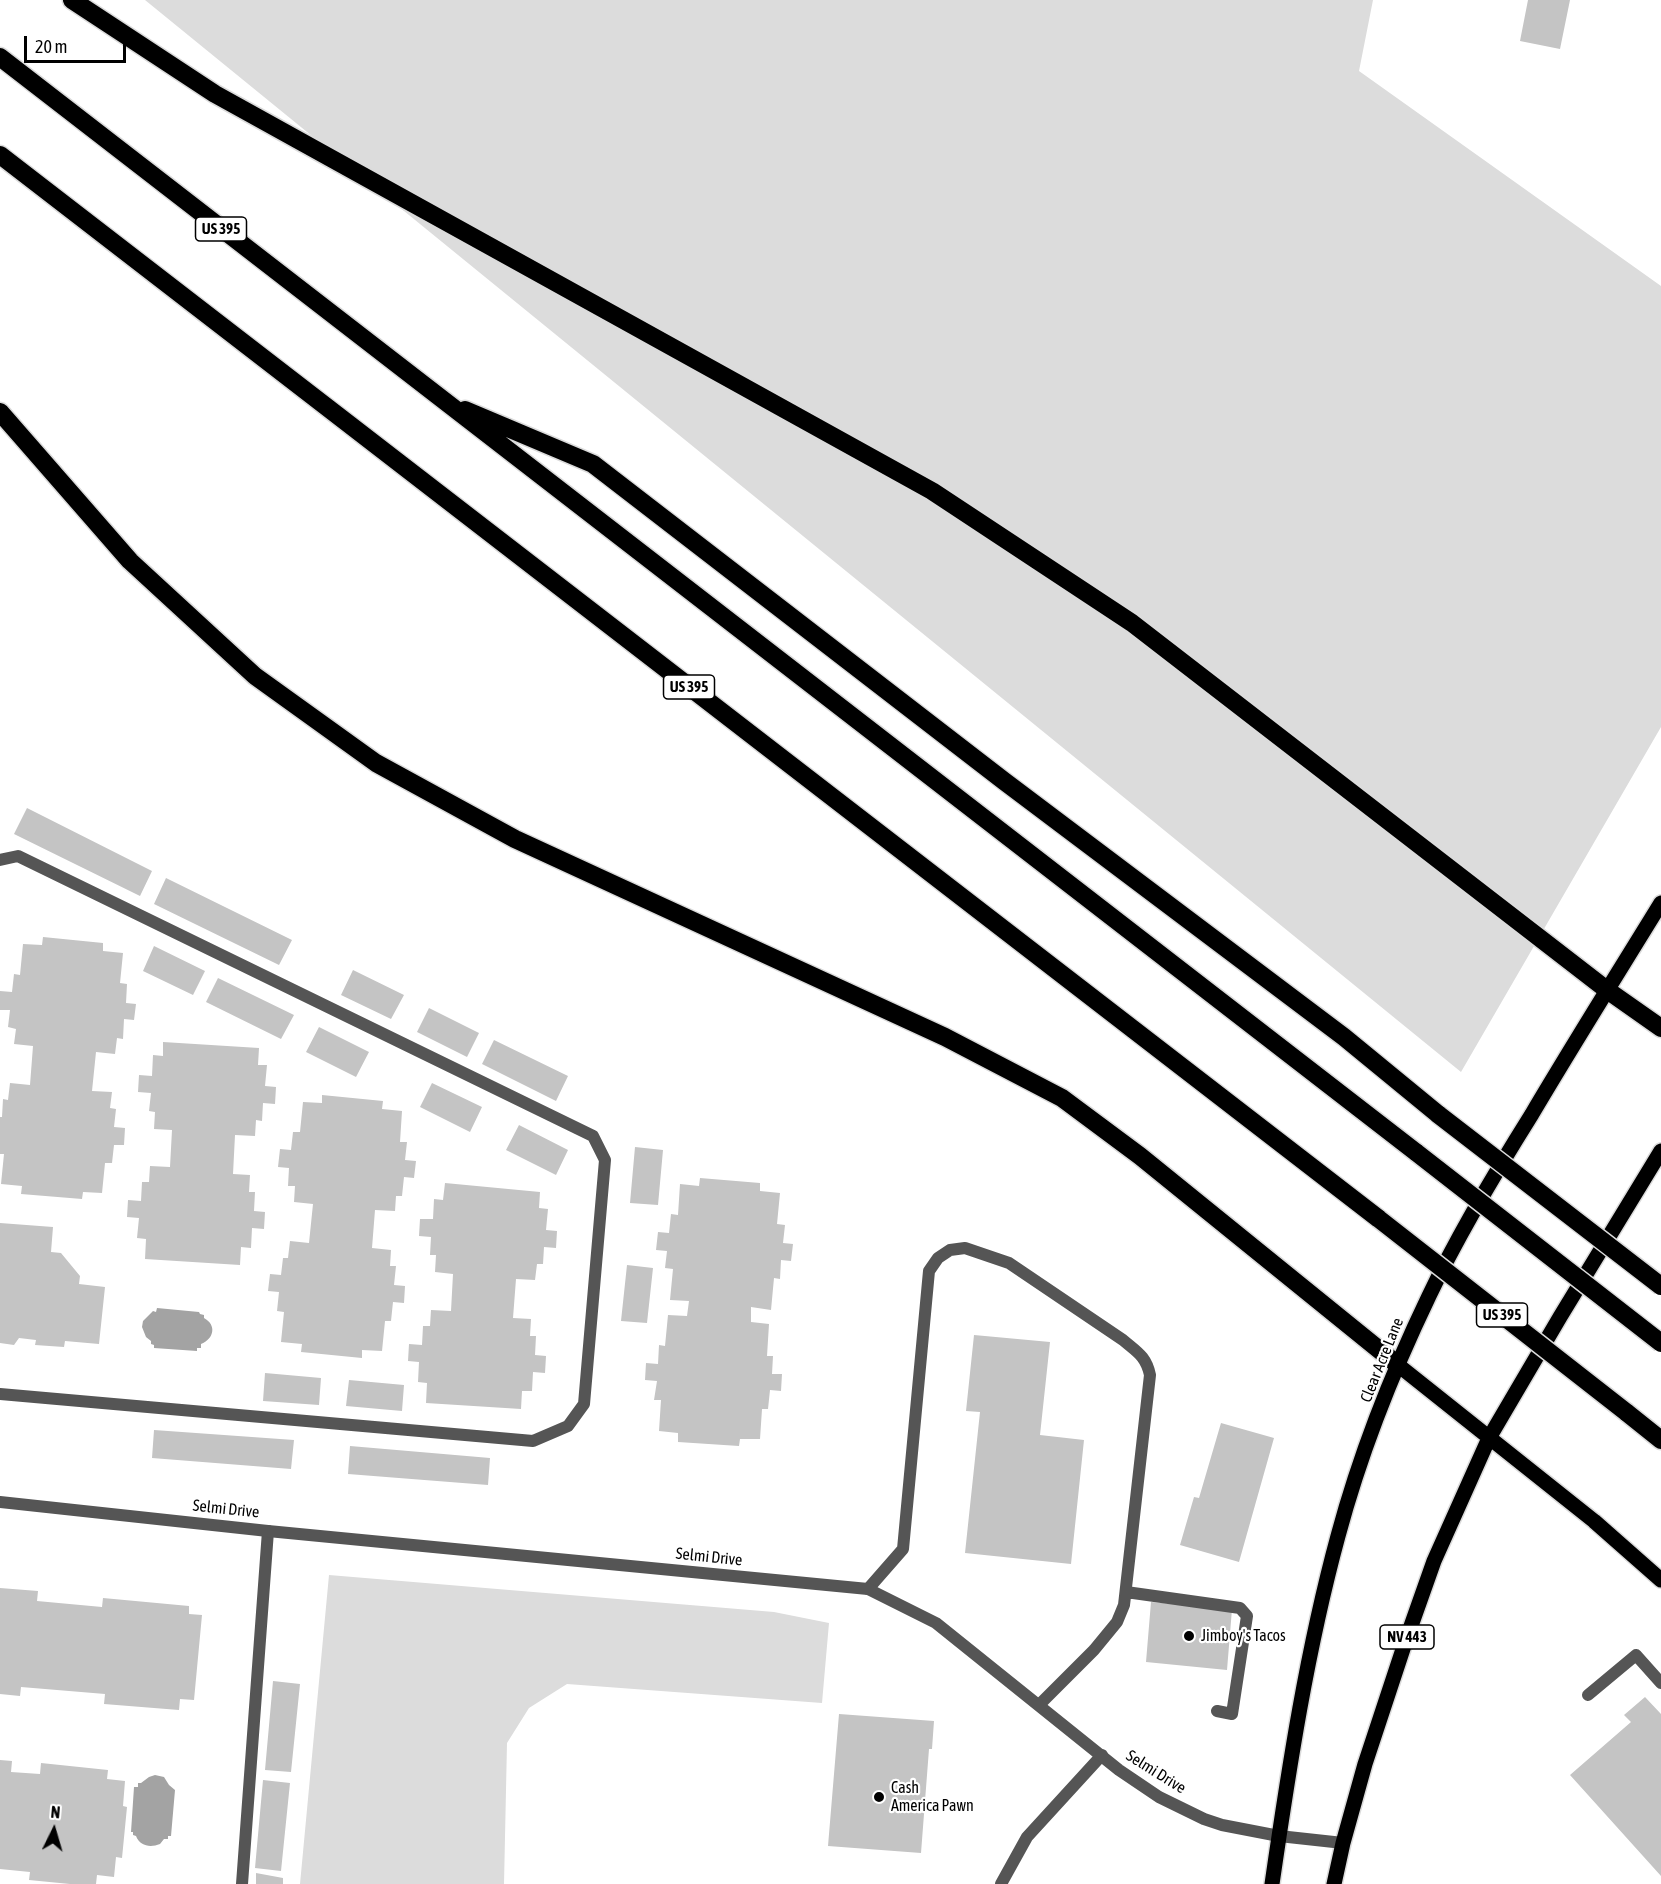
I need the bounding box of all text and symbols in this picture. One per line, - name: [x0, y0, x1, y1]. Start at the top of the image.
- scale bar: [27, 24, 129, 62]
- text: 20 m: [35, 36, 67, 57]
- road number: US 395: [196, 217, 246, 241]
- road number: US 395: [664, 675, 714, 699]
- road number: US 395: [1476, 1303, 1528, 1327]
- street label: Clear Acre Lane: [1356, 1315, 1408, 1405]
- street label: Selmi Drive: [192, 1496, 260, 1522]
- street label: Selmi Drive: [675, 1544, 743, 1570]
- road number: NV 443: [1380, 1625, 1434, 1649]
- place label: Jimboy's Tacos: [1201, 1626, 1286, 1646]
- marker: Jimboy's Tacos: [1182, 1629, 1196, 1643]
- street label: Selmi Drive: [1123, 1746, 1189, 1798]
- place label: Cash America Pawn: [891, 1778, 974, 1816]
- marker: Cash America Pawn: [872, 1790, 886, 1804]
- north arrow: [24, 1800, 84, 1860]
- text: N: [50, 1803, 61, 1821]

